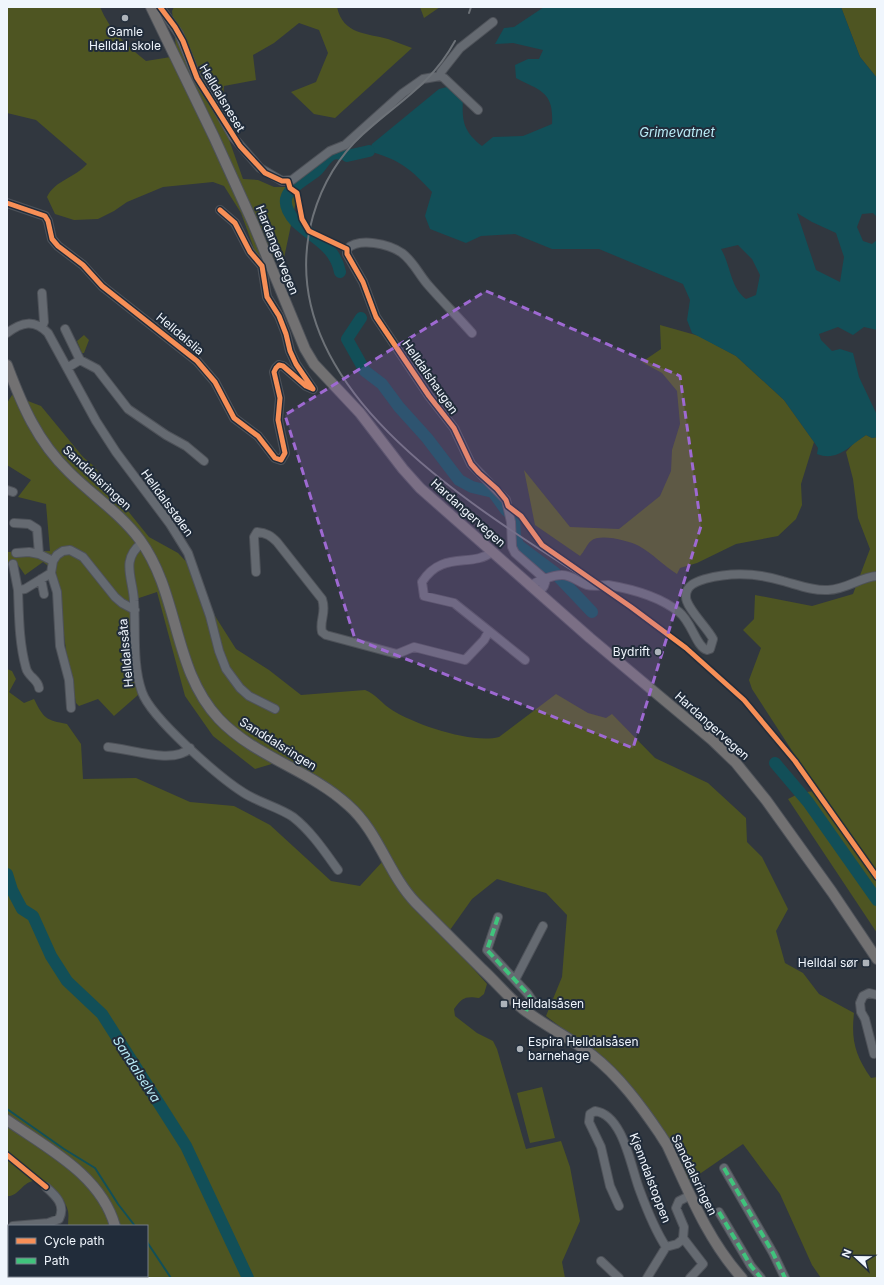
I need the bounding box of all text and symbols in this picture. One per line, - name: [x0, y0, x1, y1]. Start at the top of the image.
- marker: Gamle Helldal skole: [120, 13, 130, 23]
- place label: Gamle Helldal skole: [89, 24, 161, 53]
- street label: Helldalsneset: [196, 61, 249, 134]
- water label: Grimevatnet: [639, 124, 715, 140]
- street label: Hardangervegen: [253, 203, 302, 297]
- street label: Helldalslia: [153, 309, 207, 358]
- street label: Helldalshaugen: [399, 337, 462, 417]
- street label: Sanddalsringen: [60, 442, 135, 513]
- street label: Helldalsstølen: [138, 466, 197, 539]
- street label: Hardangervegen: [428, 475, 509, 550]
- street label: Helldalssåta: [115, 618, 136, 688]
- place label: Bydrift: [613, 644, 650, 659]
- marker: Bydrift: [653, 647, 663, 657]
- street label: Hardangervegen: [672, 688, 753, 763]
- street label: Sanddalsringen: [237, 714, 320, 773]
- place label: Helldal sør: [798, 955, 858, 970]
- marker: Helldal sør: [861, 958, 871, 968]
- place label: Helldalsåsen: [512, 996, 584, 1011]
- marker: Helldalsåsen: [499, 999, 509, 1009]
- water label: Sandalselva: [110, 1033, 164, 1105]
- place label: Espira Helldalsåsen barnehage: [528, 1034, 639, 1063]
- marker: Espira Helldalsåsen barnehage: [515, 1044, 525, 1054]
- street label: Kjenndalstoppen: [626, 1131, 675, 1225]
- street label: Sanddalsringen: [668, 1132, 721, 1218]
- legend: [8, 1225, 148, 1277]
- text: Cycle path: [44, 1233, 105, 1248]
- north arrow: [836, 1237, 876, 1277]
- text: N: [839, 1247, 855, 1260]
- text: Path: [44, 1253, 69, 1268]

